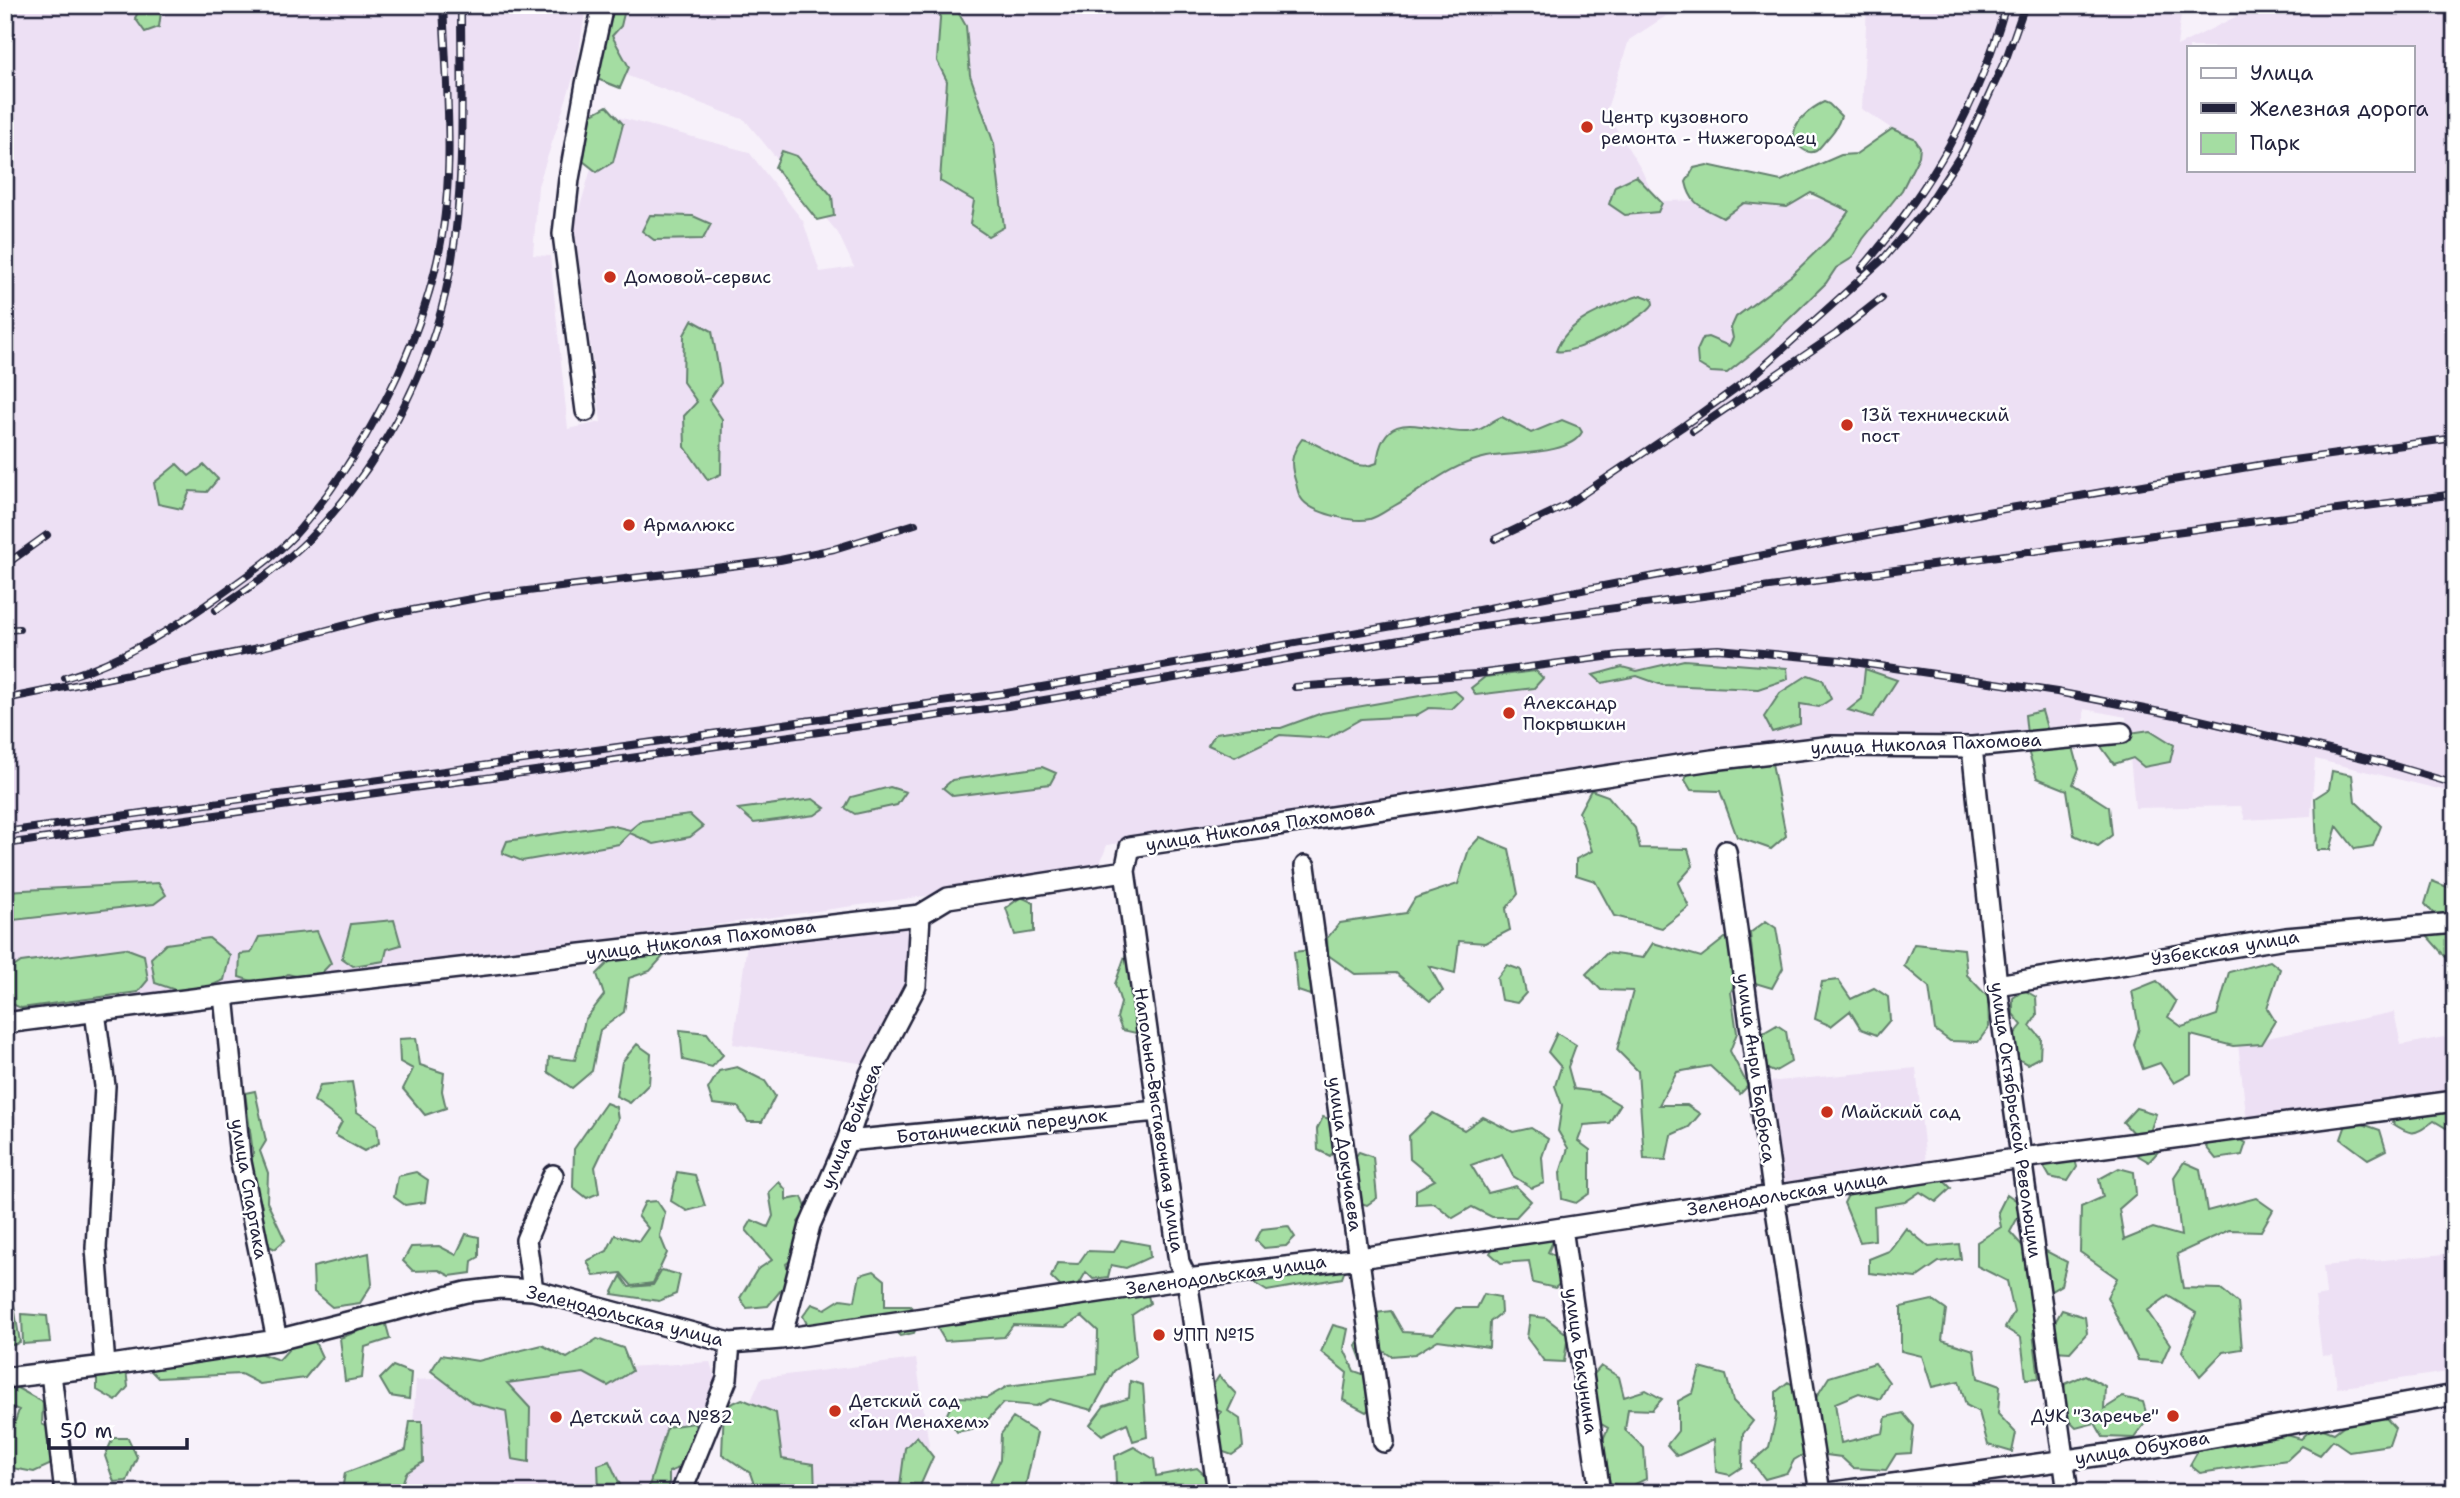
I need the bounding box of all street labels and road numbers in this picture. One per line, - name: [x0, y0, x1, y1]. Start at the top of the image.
- street label: улица Николая Пахомова: [1810, 728, 2042, 760]
- street label: улица Николая Пахомова: [1144, 797, 1376, 857]
- street label: улица Николая Пахомова: [585, 914, 817, 966]
- street label: Узбекская улица: [2149, 924, 2301, 972]
- street label: улица Анри Барбюса: [1731, 972, 1781, 1164]
- street label: улица Октябрьской Революции: [1985, 980, 2047, 1260]
- street label: Напольно-Выставочная улица: [1129, 986, 1189, 1254]
- street label: улица Войкова: [815, 1059, 887, 1193]
- street label: улица Докучаева: [1322, 1075, 1368, 1233]
- street label: Ботанический переулок: [895, 1103, 1109, 1149]
- street label: улица Спартака: [225, 1117, 273, 1261]
- street label: Зеленодольская улица: [1685, 1166, 1889, 1222]
- street label: Зеленодольская улица: [1124, 1249, 1328, 1301]
- street label: Зеленодольская улица: [524, 1280, 726, 1352]
- street label: улица Бакунина: [1559, 1287, 1603, 1435]
- street label: улица Обухова: [2073, 1426, 2211, 1470]

